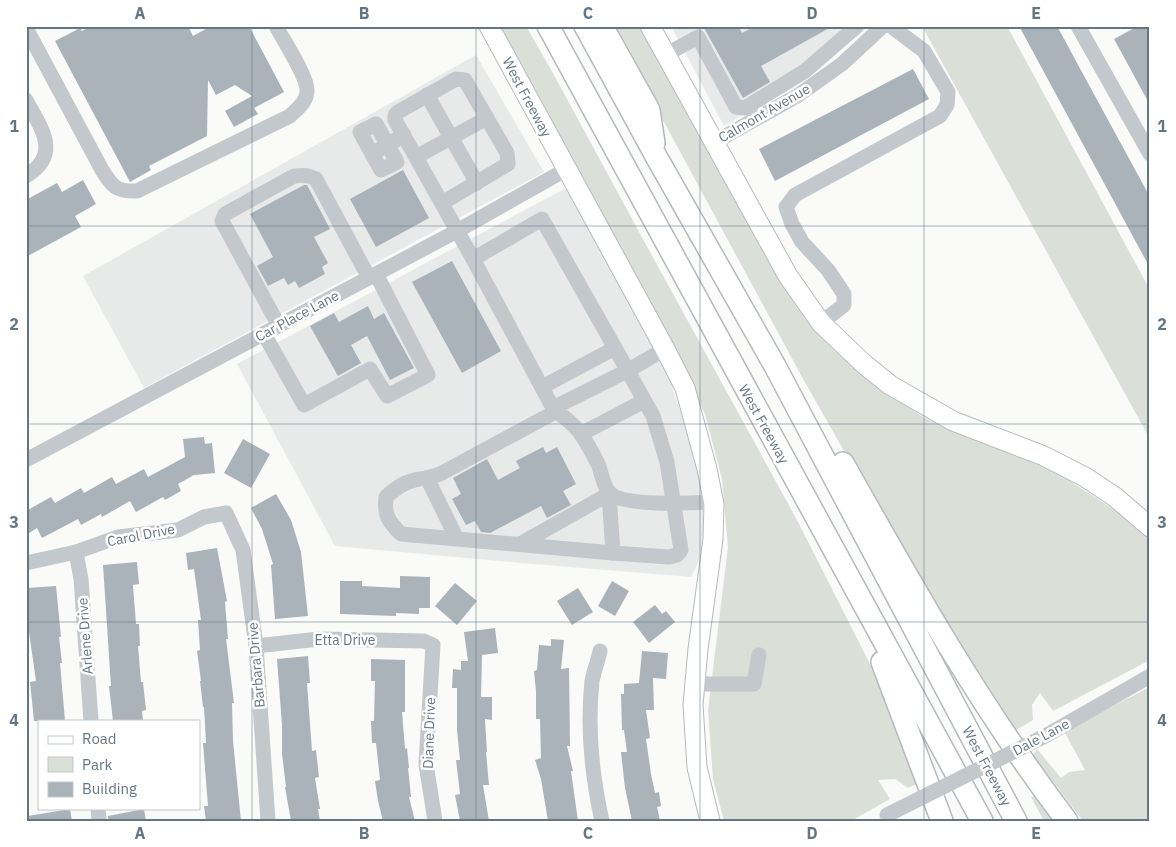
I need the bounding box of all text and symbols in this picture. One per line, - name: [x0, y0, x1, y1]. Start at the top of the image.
- text: A: [135, 3, 146, 23]
- text: B: [359, 3, 370, 23]
- text: C: [583, 3, 593, 23]
- text: D: [806, 3, 818, 23]
- text: E: [1031, 3, 1041, 23]
- street label: West Freeway: [498, 54, 556, 140]
- street label: Calmont Avenue: [715, 79, 813, 147]
- text: 1: [9, 116, 19, 136]
- text: 1: [1157, 116, 1167, 136]
- street label: Car Place Lane: [252, 286, 342, 346]
- text: 2: [9, 314, 19, 334]
- text: 2: [1157, 314, 1167, 334]
- street label: West Freeway: [735, 381, 793, 467]
- text: 3: [9, 512, 19, 532]
- text: 3: [1157, 512, 1167, 532]
- street label: Carol Drive: [106, 520, 177, 550]
- street label: Arlene Drive: [73, 597, 97, 675]
- street label: Barbara Drive: [243, 621, 269, 708]
- street label: Etta Drive: [314, 631, 376, 649]
- street label: Diane Drive: [419, 696, 439, 769]
- text: 4: [9, 710, 19, 730]
- text: 4: [1157, 710, 1167, 730]
- street label: Dale Lane: [1009, 714, 1073, 759]
- legend: [38, 720, 200, 810]
- street label: West Freeway: [958, 723, 1016, 809]
- text: Road: [82, 729, 117, 748]
- text: Park: [82, 755, 112, 774]
- text: Building: [82, 779, 137, 798]
- text: A: [135, 823, 146, 843]
- text: B: [359, 823, 370, 843]
- text: C: [583, 823, 593, 843]
- text: D: [806, 823, 818, 843]
- text: E: [1031, 823, 1041, 843]

